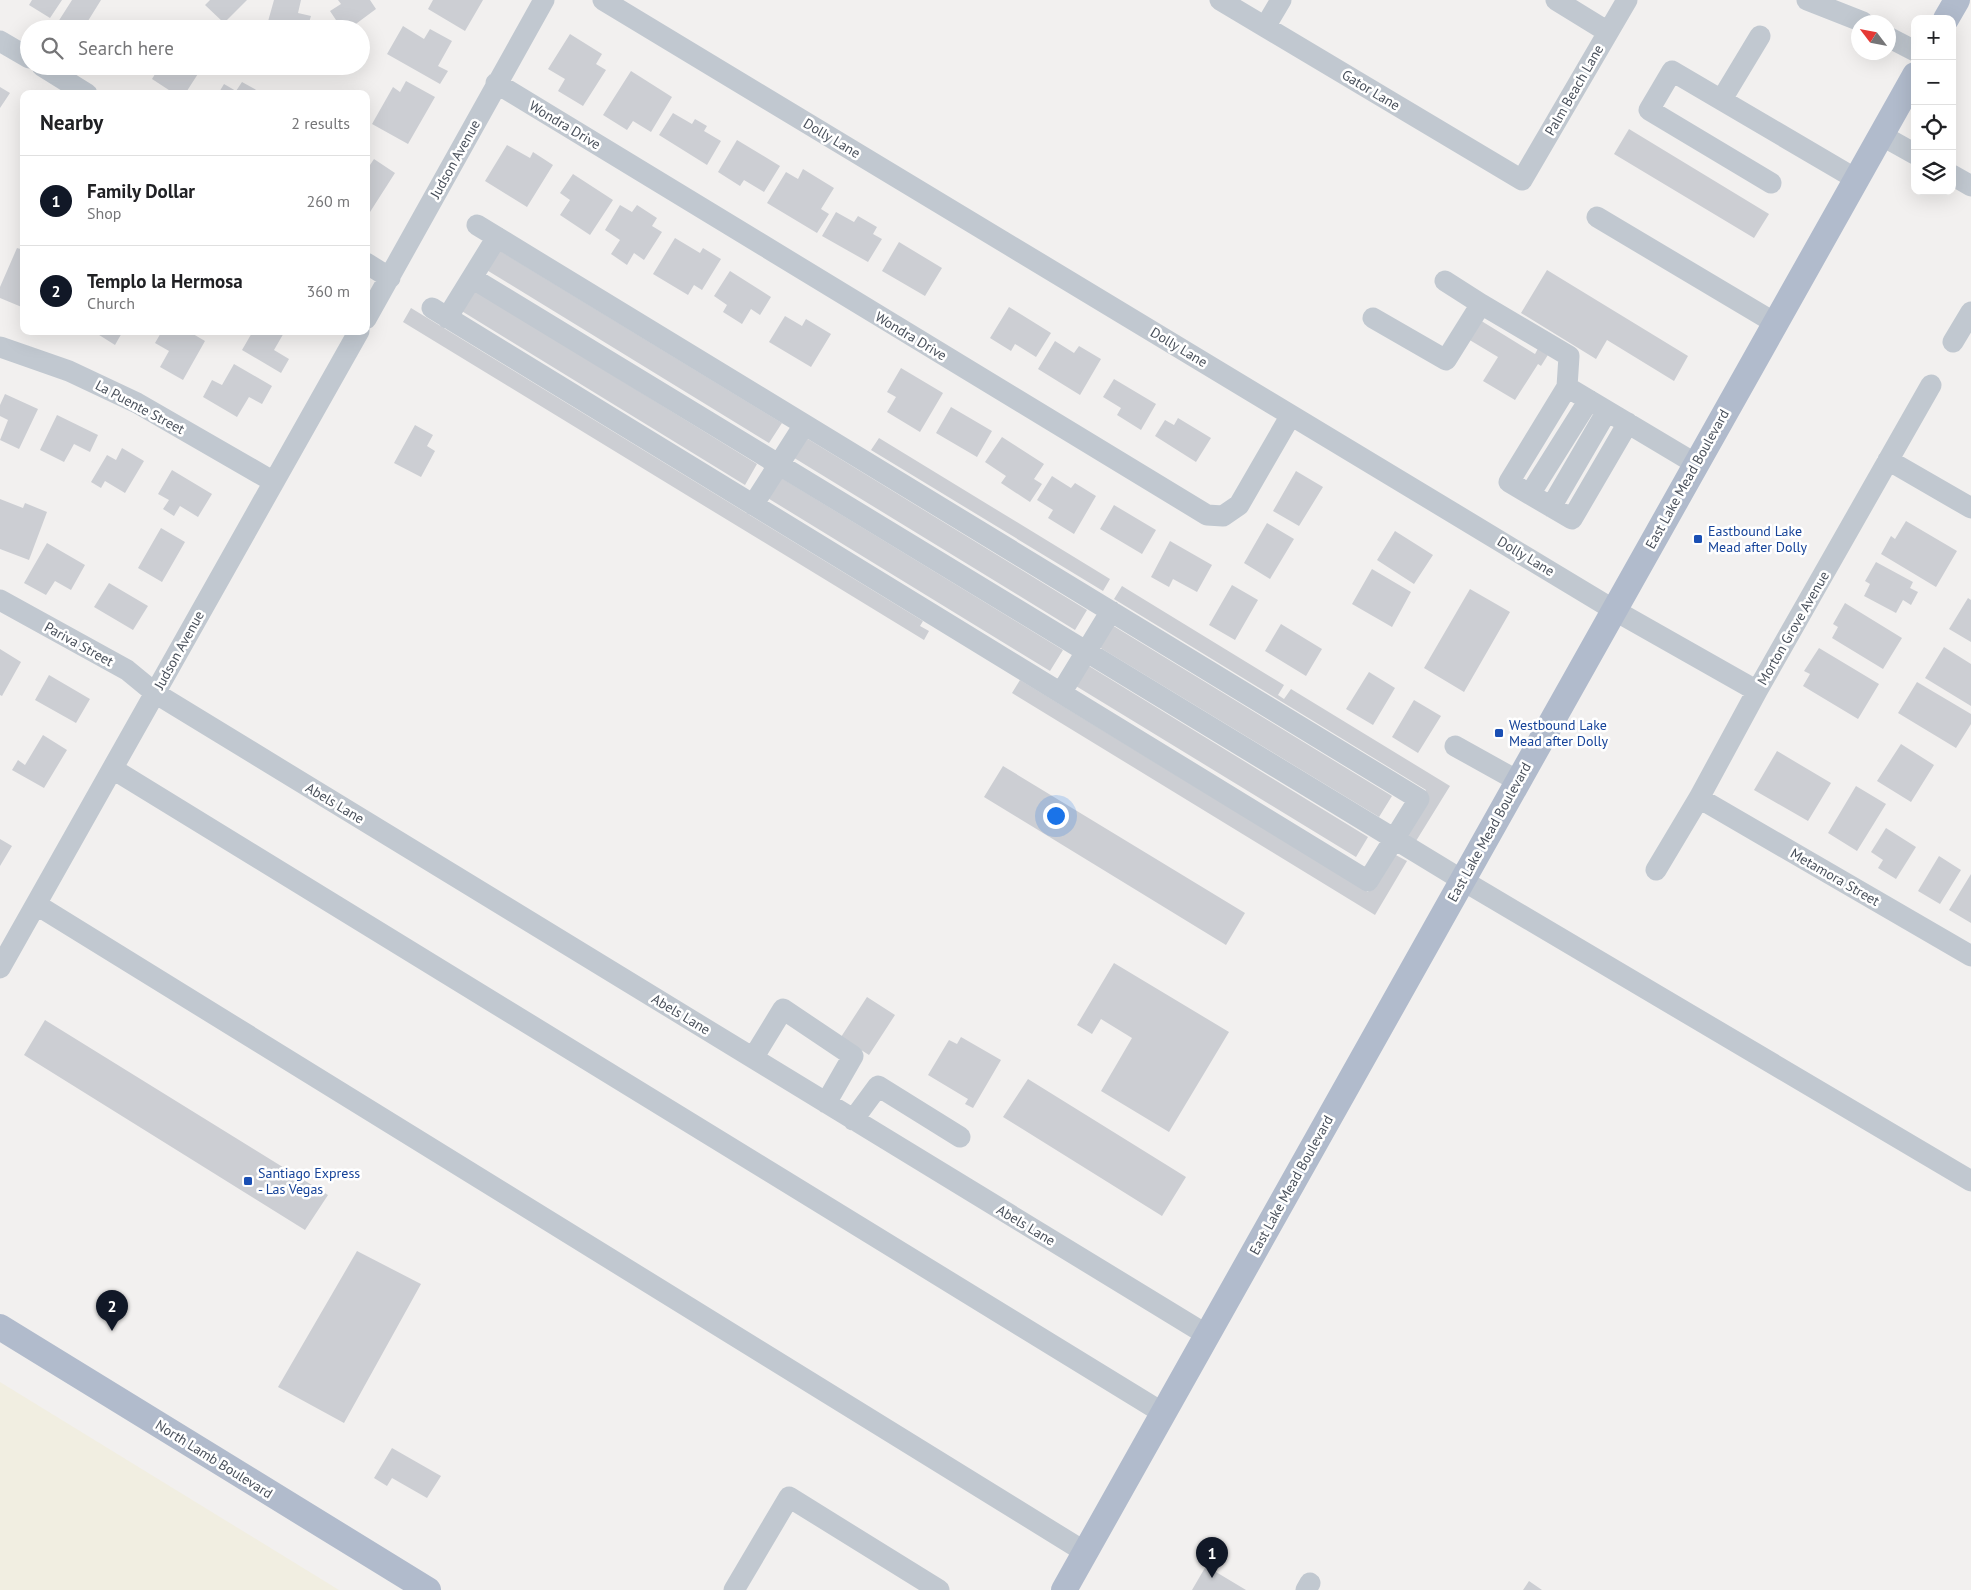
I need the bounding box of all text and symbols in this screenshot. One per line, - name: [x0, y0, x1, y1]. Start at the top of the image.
- north arrow: [1851, 15, 1896, 60]
- map controls: [1911, 15, 1956, 195]
- button: +: [1911, 15, 1956, 60]
- search box: [20, 20, 370, 75]
- icon: search: [38, 34, 66, 62]
- text: Search here: [78, 36, 174, 60]
- street label: Palm Beach Lane: [1541, 41, 1607, 139]
- button: −: [1911, 60, 1956, 105]
- street label: Gator Lane: [1339, 66, 1403, 114]
- street label: Wondra Drive: [526, 97, 604, 153]
- button: locate: [1911, 105, 1956, 150]
- text: Nearby: [40, 109, 103, 136]
- text: 2 results: [291, 113, 350, 133]
- street label: Dolly Lane: [800, 114, 864, 162]
- street label: Judson Avenue: [425, 116, 484, 202]
- button: layers: [1911, 150, 1956, 195]
- text: Family Dollar: [87, 179, 195, 203]
- text: 1: [51, 191, 61, 211]
- text: 260 m: [307, 191, 350, 211]
- text: Shop: [87, 203, 121, 223]
- text: Templo la Hermosa: [87, 269, 243, 293]
- text: 2: [51, 281, 61, 301]
- text: 360 m: [307, 281, 350, 301]
- text: Church: [87, 293, 135, 313]
- street label: Wondra Drive: [872, 308, 950, 364]
- street label: Dolly Lane: [1147, 323, 1211, 371]
- street label: La Puente Street: [92, 376, 188, 438]
- street label: East Lake Mead Boulevard: [1641, 406, 1733, 552]
- place label: Eastbound Lake Mead after Dolly: [1708, 522, 1808, 556]
- street label: Dolly Lane: [1494, 532, 1558, 580]
- marker: Eastbound Lake Mead after Dolly: [1692, 533, 1704, 545]
- street label: Morton Grove Avenue: [1753, 568, 1833, 688]
- street label: Judson Avenue: [149, 607, 208, 693]
- street label: Pariva Street: [41, 618, 117, 670]
- place label: Westbound Lake Mead after Dolly: [1509, 716, 1609, 750]
- marker: Westbound Lake Mead after Dolly: [1493, 727, 1505, 739]
- street label: East Lake Mead Boulevard: [1443, 759, 1535, 905]
- street label: Abels Lane: [302, 778, 368, 828]
- your location: [1043, 803, 1069, 829]
- street label: Metamora Street: [1787, 844, 1883, 910]
- street label: Abels Lane: [648, 989, 714, 1039]
- street label: East Lake Mead Boulevard: [1245, 1112, 1337, 1258]
- place label: Santiago Express - Las Vegas: [258, 1164, 360, 1198]
- marker: Santiago Express - Las Vegas: [242, 1175, 254, 1187]
- street label: Abels Lane: [993, 1200, 1059, 1250]
- pin: 2: [96, 1290, 128, 1331]
- street label: North Lamb Boulevard: [152, 1416, 276, 1502]
- pin: 1: [1196, 1537, 1228, 1578]

